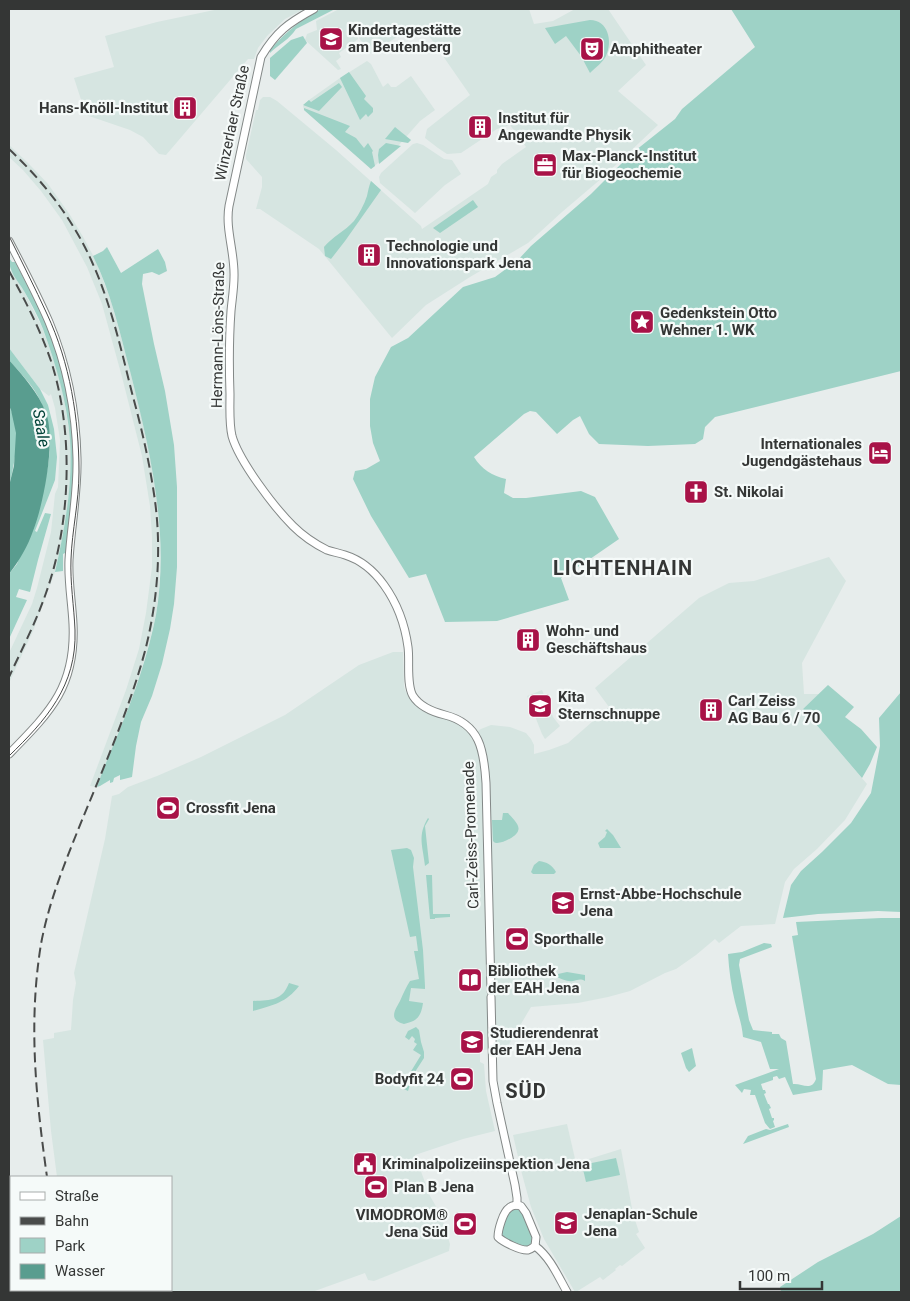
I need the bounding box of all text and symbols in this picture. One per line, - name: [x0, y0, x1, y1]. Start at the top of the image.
- place label: Kindertagestätte am Beutenberg: [348, 21, 461, 56]
- school or university icon: Kindertagestätte am Beutenberg: [318, 26, 344, 52]
- theatre icon: Amphitheater: [579, 36, 605, 62]
- place label: Amphitheater: [610, 40, 702, 58]
- street label: Winzerlaer Straße: [211, 63, 253, 182]
- building icon: Hans-Knöll-Institut: [172, 95, 198, 121]
- place label: Hans-Knöll-Institut: [39, 99, 168, 117]
- place label: Institut für Angewandte Physik: [498, 109, 632, 144]
- building icon: Institut für Angewandte Physik: [467, 114, 493, 140]
- place label: Max-Planck-Institut für Biogeochemie: [562, 147, 697, 182]
- office icon: Max-Planck-Institut für Biogeochemie: [532, 152, 558, 178]
- place label: Technologie und Innovationspark Jena: [386, 237, 531, 272]
- building icon: Technologie und Innovationspark Jena: [356, 242, 382, 268]
- street label: Hermann-Löns-Straße: [208, 262, 228, 408]
- place label: Gedenkstein Otto Wehner 1. WK: [660, 304, 777, 339]
- place icon: Gedenkstein Otto Wehner 1. WK: [629, 309, 655, 335]
- water label: Saale: [29, 408, 54, 449]
- place label: Internationales Jugendgästehaus: [742, 435, 862, 470]
- hotel icon: Internationales Jugendgästehaus: [867, 440, 893, 466]
- church icon: St. Nikolai: [683, 479, 709, 505]
- place label: St. Nikolai: [714, 483, 783, 501]
- district label: LICHTENHAIN: [553, 556, 693, 580]
- place label: Wohn- und Geschäftshaus: [546, 622, 647, 657]
- building icon: Wohn- und Geschäftshaus: [515, 627, 541, 653]
- place label: Kita Sternschnuppe: [558, 688, 660, 723]
- place label: Carl Zeiss AG Bau 6 / 70: [728, 692, 820, 727]
- school or university icon: Kita Sternschnuppe: [527, 693, 553, 719]
- building icon: Carl Zeiss AG Bau 6 / 70: [698, 697, 724, 723]
- street label: Carl-Zeiss-Promenade: [459, 761, 483, 909]
- sports icon: Crossfit Jena: [155, 795, 181, 821]
- place label: Crossfit Jena: [186, 799, 276, 817]
- place label: Ernst-Abbe-Hochschule Jena: [580, 885, 742, 920]
- school or university icon: Ernst-Abbe-Hochschule Jena: [550, 890, 576, 916]
- sports icon: Sporthalle: [504, 926, 530, 952]
- place label: Sporthalle: [534, 930, 604, 948]
- place label: Bibliothek der EAH Jena: [488, 962, 580, 997]
- library icon: Bibliothek der EAH Jena: [457, 967, 483, 993]
- place label: Studierendenrat der EAH Jena: [490, 1024, 598, 1059]
- school or university icon: Studierendenrat der EAH Jena: [459, 1029, 485, 1055]
- sports icon: Bodyfit 24: [449, 1066, 475, 1092]
- place label: Bodyfit 24: [375, 1070, 444, 1088]
- district label: SÜD: [505, 1079, 547, 1103]
- public building icon: Kriminalpolizeiinspektion Jena: [352, 1151, 378, 1177]
- place label: Kriminalpolizeiinspektion Jena: [382, 1155, 590, 1173]
- sports icon: Plan B Jena: [363, 1174, 389, 1200]
- legend: [10, 1176, 172, 1291]
- place label: Plan B Jena: [394, 1178, 474, 1196]
- text: Straße: [55, 1187, 99, 1205]
- place label: Jenaplan-Schule Jena: [584, 1205, 698, 1240]
- place label: VIMODROM® Jena Süd: [356, 1206, 448, 1241]
- school or university icon: Jenaplan-Schule Jena: [553, 1210, 579, 1236]
- sports icon: VIMODROM® Jena Süd: [452, 1211, 478, 1237]
- text: Bahn: [55, 1212, 89, 1230]
- text: Park: [55, 1237, 86, 1255]
- scale bar: [740, 1258, 822, 1290]
- text: Wasser: [55, 1262, 105, 1280]
- text: 100 m: [748, 1267, 790, 1285]

